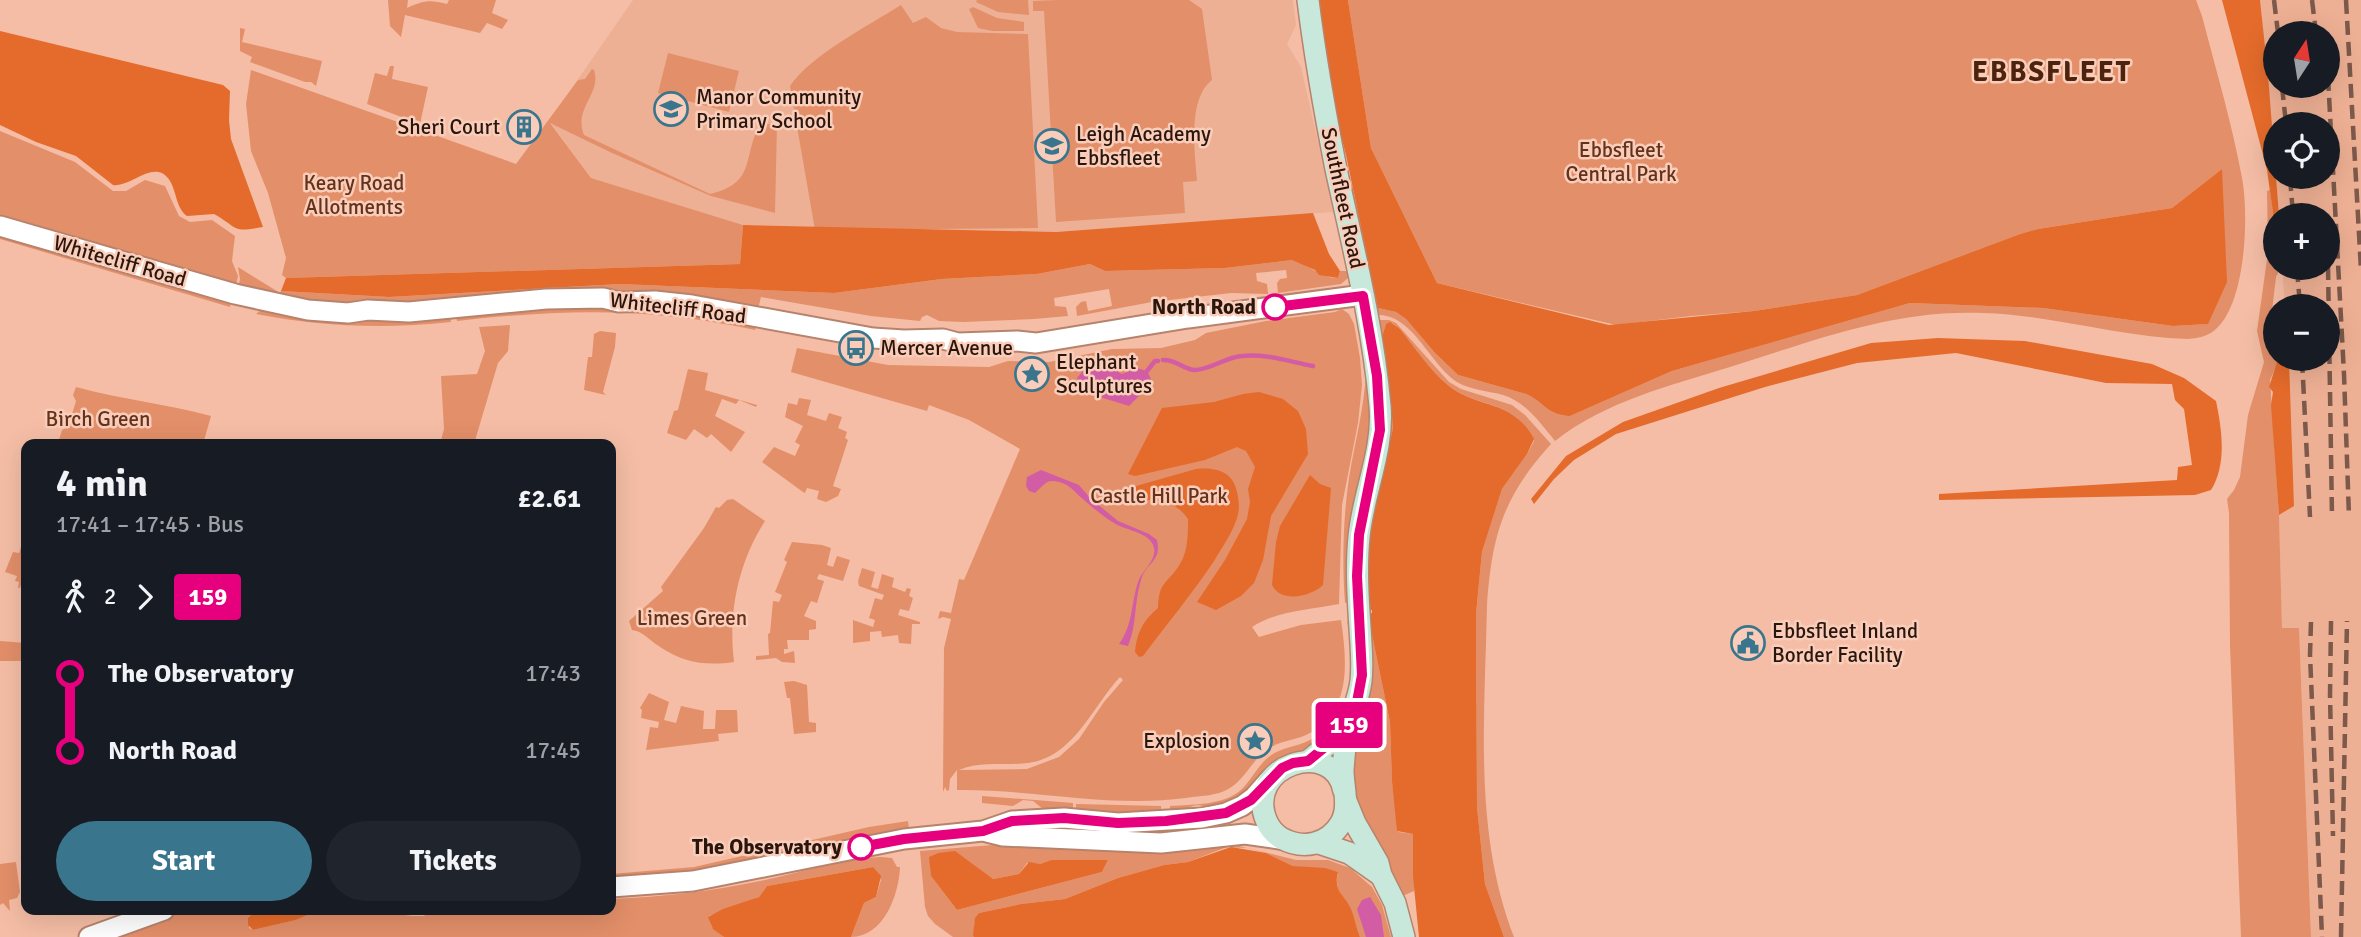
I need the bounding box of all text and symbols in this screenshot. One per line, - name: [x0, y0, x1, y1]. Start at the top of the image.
- north arrow: [2263, 21, 2340, 98]
- map controls: [2263, 21, 2340, 371]
- district label: EBBSFLEET: [1972, 55, 2132, 89]
- place label: Manor Community Primary School: [696, 84, 861, 134]
- school or university icon: Manor Community Primary School: [652, 90, 690, 128]
- building icon: Sheri Court: [505, 108, 543, 146]
- button: locate: [2263, 112, 2340, 189]
- place label: Sheri Court: [398, 114, 500, 140]
- place label: Leigh Academy Ebbsfleet: [1076, 121, 1211, 171]
- street label: Southfleet Road: [1315, 125, 1371, 271]
- school or university icon: Leigh Academy Ebbsfleet: [1033, 127, 1071, 165]
- park label: Ebbsfleet Central Park: [1565, 137, 1677, 187]
- park label: Keary Road Allotments: [304, 170, 404, 220]
- button: +: [2263, 203, 2340, 280]
- street label: Whitecliff Road: [51, 230, 189, 292]
- street label: Whitecliff Road: [608, 287, 748, 329]
- place label: North Road: [1152, 294, 1256, 320]
- marker: North Road: [1262, 294, 1288, 320]
- button: −: [2263, 294, 2340, 371]
- bus stop icon: Mercer Avenue: [837, 329, 875, 367]
- place label: Mercer Avenue: [880, 335, 1013, 361]
- place label: Elephant Sculptures: [1056, 349, 1152, 399]
- place icon: Elephant Sculptures: [1013, 355, 1051, 393]
- park label: Birch Green: [46, 406, 151, 432]
- text: 4 min: [56, 460, 148, 507]
- text: £2.61: [517, 483, 581, 515]
- park label: Castle Hill Park: [1090, 483, 1228, 509]
- text: 17:41 – 17:45 · Bus: [56, 510, 244, 539]
- icon: walk: [56, 578, 94, 616]
- icon: forward: [126, 578, 164, 616]
- text: 2: [104, 582, 116, 611]
- text: 159: [188, 582, 227, 612]
- park label: Limes Green: [637, 605, 747, 631]
- place label: Ebbsfleet Inland Border Facility: [1772, 618, 1918, 668]
- public building icon: Ebbsfleet Inland Border Facility: [1729, 624, 1767, 662]
- text: The Observatory: [108, 658, 294, 690]
- text: 17:43: [525, 659, 581, 688]
- line badge: 159: [1309, 702, 1389, 748]
- text: 159: [1330, 710, 1368, 740]
- place icon: Explosion: [1236, 722, 1274, 760]
- place label: Explosion: [1143, 728, 1230, 754]
- text: North Road: [108, 735, 237, 767]
- text: 17:45: [525, 736, 581, 765]
- button: Start: [56, 821, 312, 901]
- button: Tickets: [326, 821, 581, 901]
- place label: The Observatory: [692, 834, 843, 860]
- marker: The Observatory: [848, 834, 874, 860]

